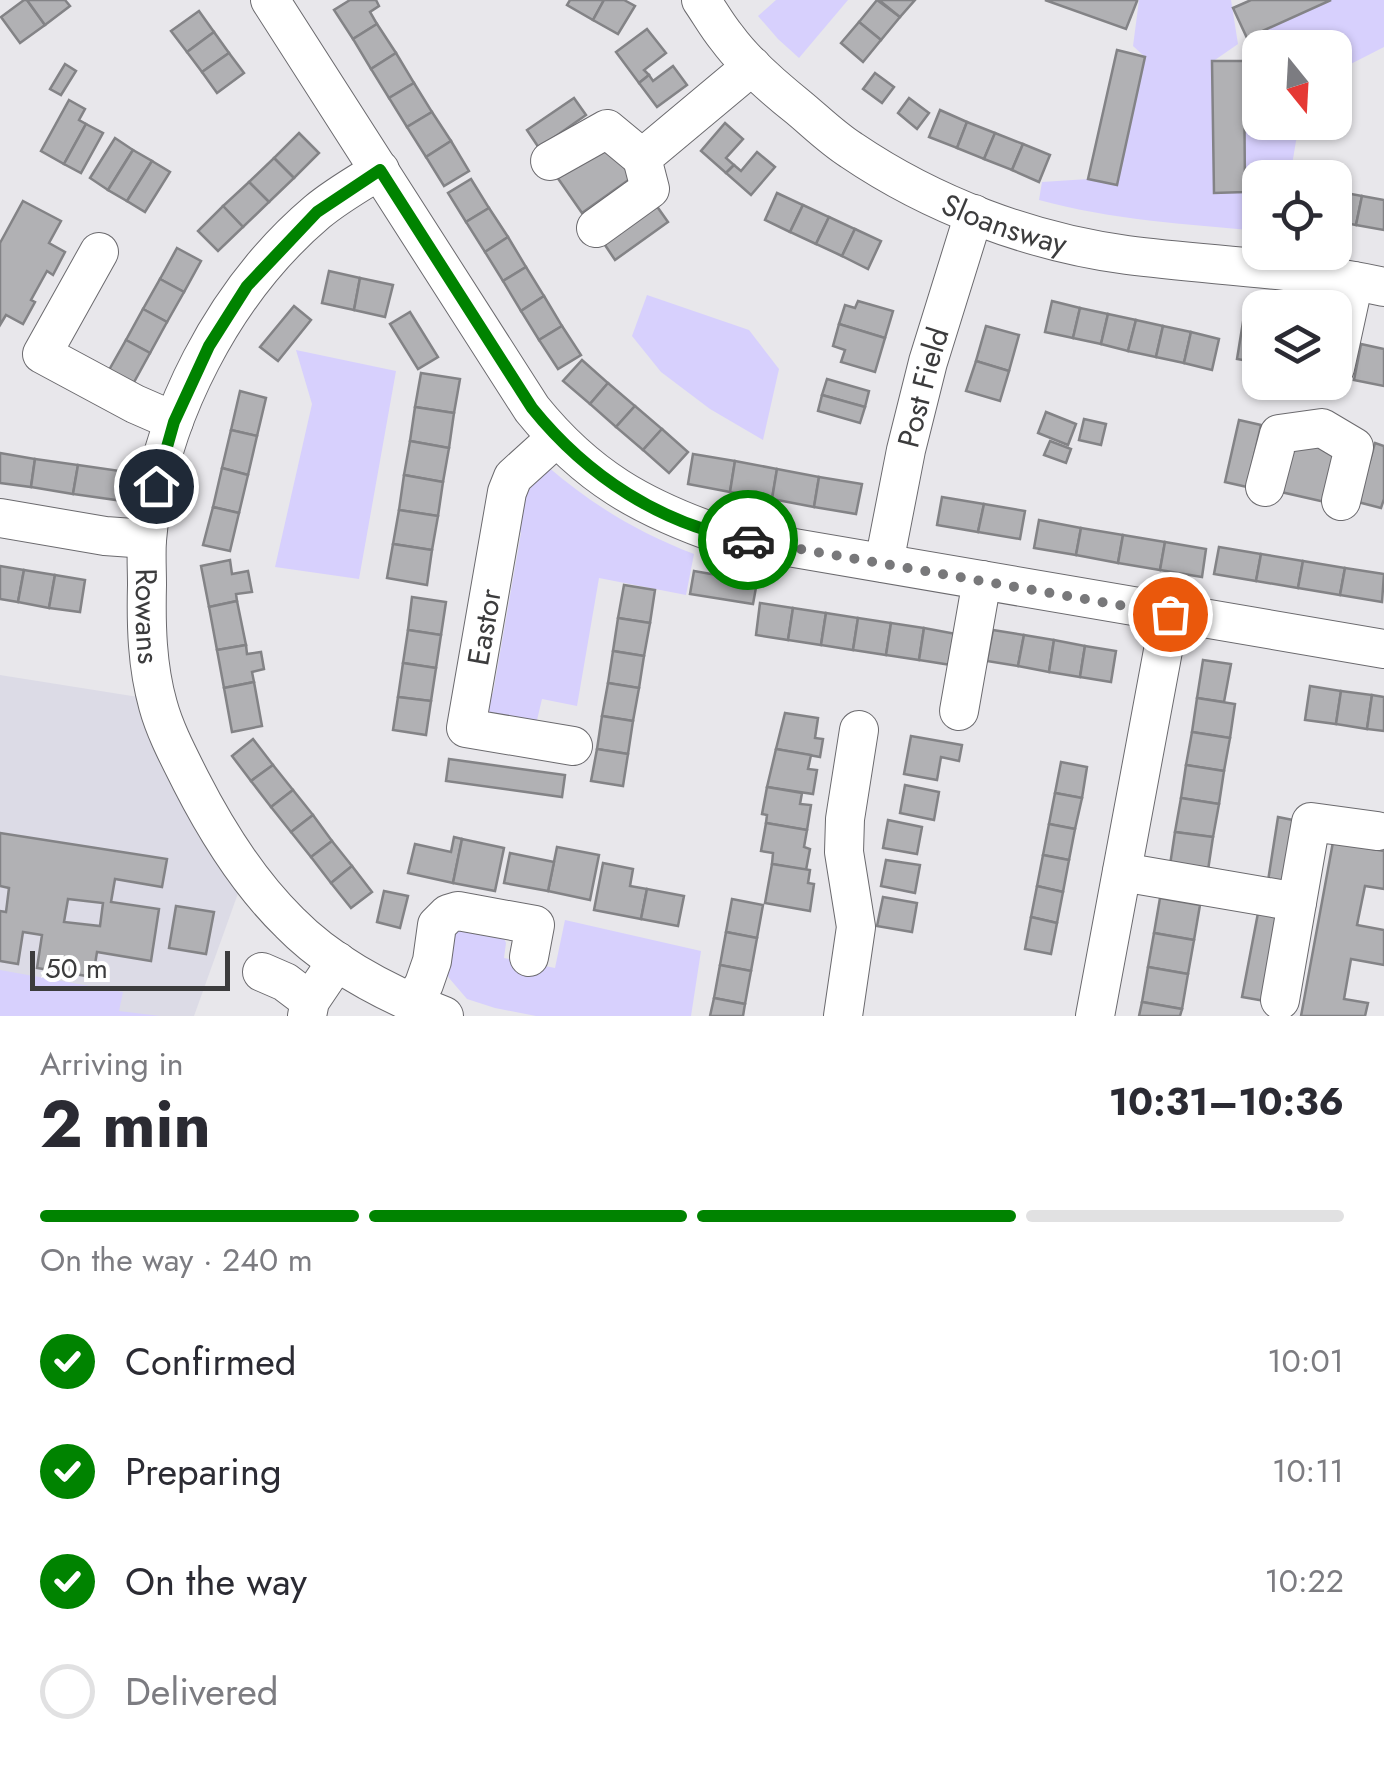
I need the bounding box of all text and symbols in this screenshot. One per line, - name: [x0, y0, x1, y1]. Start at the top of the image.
- north arrow: [1242, 30, 1352, 140]
- map controls: [1242, 30, 1352, 400]
- button: locate: [1242, 160, 1352, 270]
- street label: Sloansway: [935, 182, 1072, 265]
- button: layers: [1242, 290, 1352, 400]
- street label: Post Field: [886, 322, 959, 452]
- pin: [114, 444, 199, 529]
- icon: home: [129, 459, 184, 514]
- courier: [698, 490, 798, 590]
- icon: car: [721, 513, 776, 568]
- street label: Rowans: [125, 568, 171, 666]
- pin: [1128, 572, 1213, 657]
- street label: Eastor: [456, 585, 512, 669]
- icon: bag: [1143, 587, 1198, 642]
- scale bar: [30, 946, 230, 990]
- text: 50 m: [45, 948, 108, 989]
- text: Arriving in: [40, 1041, 184, 1087]
- text: 10:31–10:36: [1109, 1074, 1344, 1129]
- text: 2 min: [40, 1077, 211, 1171]
- text: On the way · 240 m: [40, 1237, 313, 1283]
- icon: check: [40, 1334, 95, 1389]
- text: Confirmed: [125, 1334, 296, 1389]
- text: 10:01: [1267, 1338, 1344, 1384]
- icon: check: [40, 1444, 95, 1499]
- text: Preparing: [125, 1444, 282, 1499]
- text: 10:11: [1272, 1448, 1344, 1494]
- icon: check: [40, 1554, 95, 1609]
- text: On the way: [125, 1554, 307, 1609]
- text: 10:22: [1264, 1558, 1344, 1604]
- text: Delivered: [125, 1664, 278, 1719]

